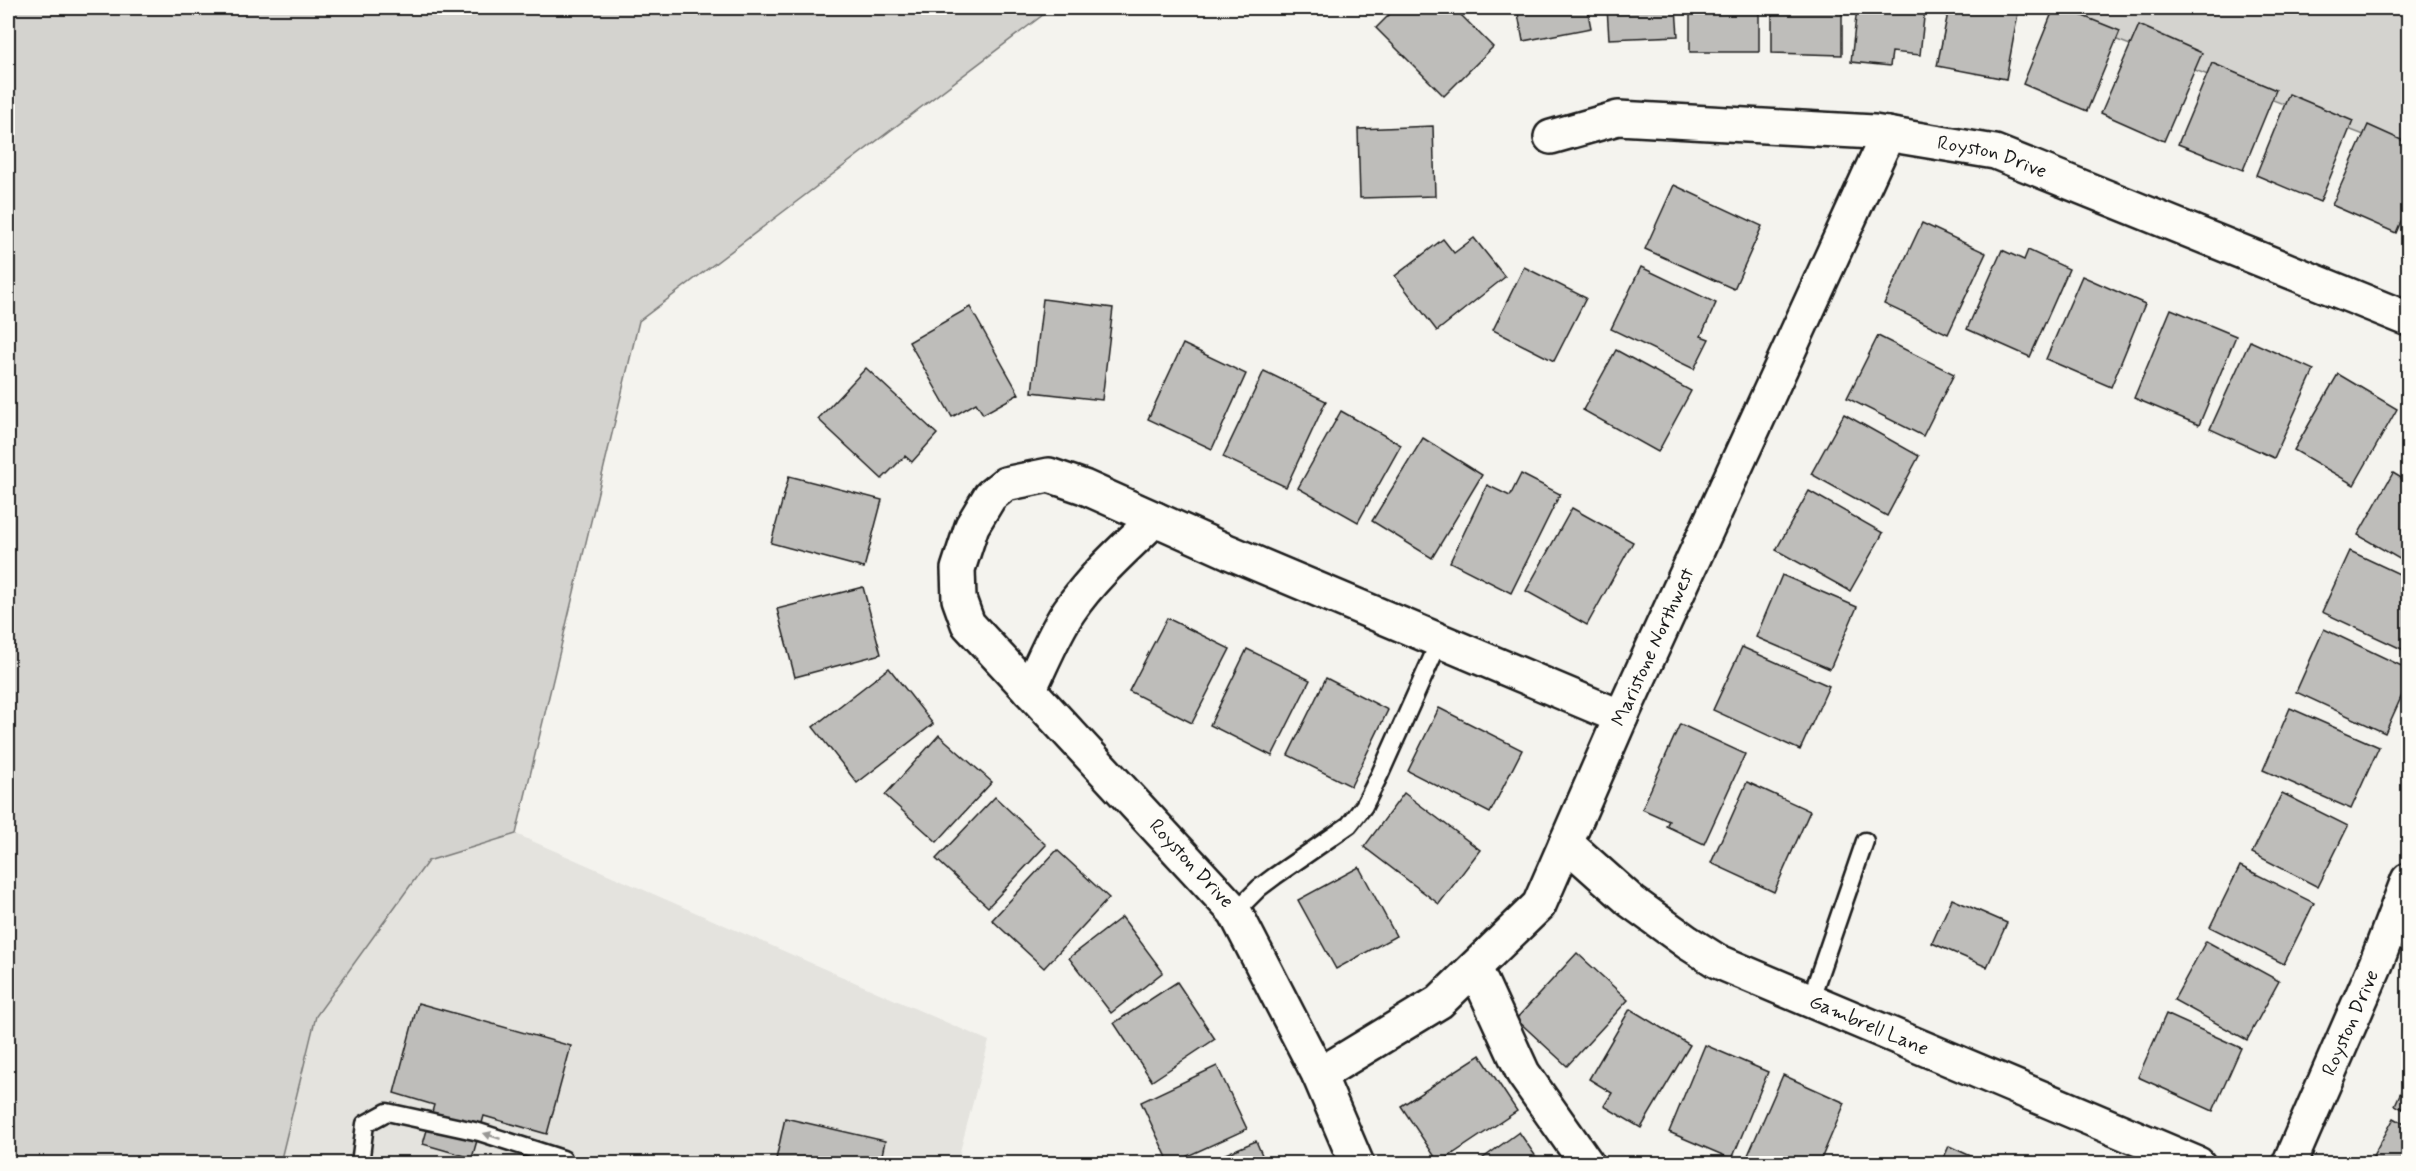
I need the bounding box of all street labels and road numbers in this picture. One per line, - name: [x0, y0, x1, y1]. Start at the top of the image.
- street label: Royston Drive: [1935, 129, 2051, 185]
- street label: Maristone Northwest: [1605, 563, 1701, 731]
- street label: Royston Drive: [1143, 813, 1239, 915]
- street label: Royston Drive: [2315, 965, 2385, 1080]
- street label: Gambrell Lane: [1805, 988, 1933, 1062]

